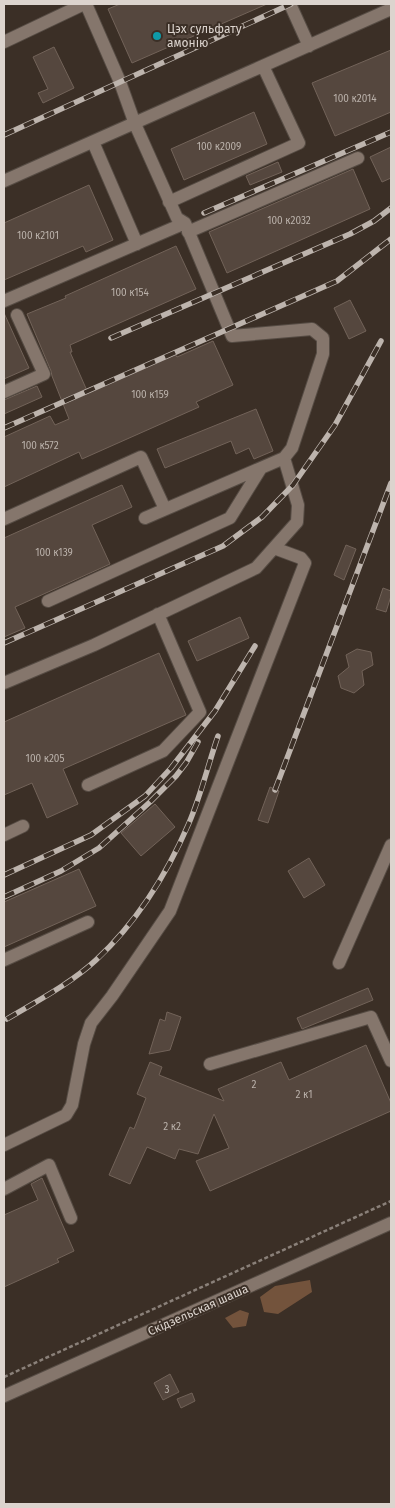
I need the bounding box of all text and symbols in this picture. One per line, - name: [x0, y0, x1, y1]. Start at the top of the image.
- place label: Цэх сульфату амонію: [167, 22, 242, 50]
- marker: Цэх сульфату амонію: [151, 30, 163, 42]
- house number: 100 к2014: [333, 93, 377, 105]
- house number: 100 к2009: [197, 141, 241, 153]
- house number: 100 к2032: [267, 215, 311, 227]
- house number: 100 к2101: [17, 230, 59, 242]
- house number: 100 к154: [111, 287, 150, 299]
- house number: 100 к159: [131, 389, 169, 401]
- house number: 100 к572: [21, 440, 59, 452]
- house number: 100 к139: [35, 547, 73, 559]
- house number: 100 к205: [26, 753, 64, 765]
- house number: 2: [252, 1079, 257, 1091]
- house number: 2 к1: [296, 1089, 312, 1101]
- house number: 2 к2: [163, 1121, 181, 1133]
- street label: Скідзельская шаша: [146, 1282, 250, 1338]
- house number: 3: [165, 1384, 170, 1396]

